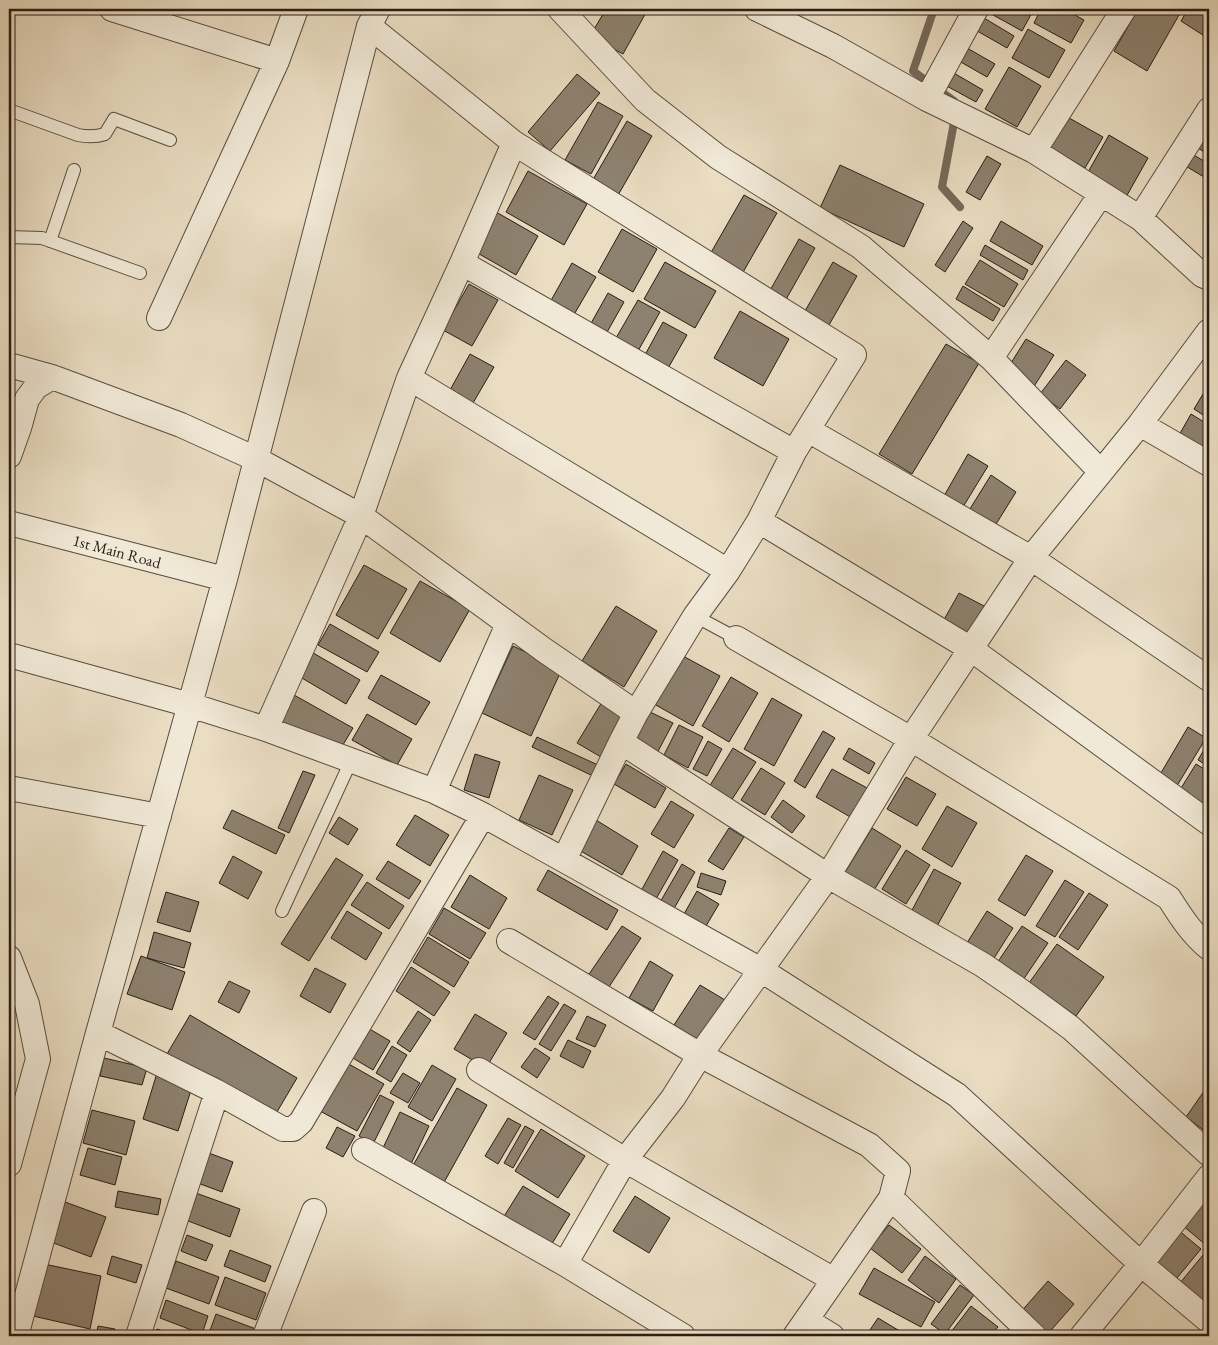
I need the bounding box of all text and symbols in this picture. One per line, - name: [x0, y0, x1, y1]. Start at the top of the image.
- street label: 1st Main Road: [70, 530, 164, 574]

